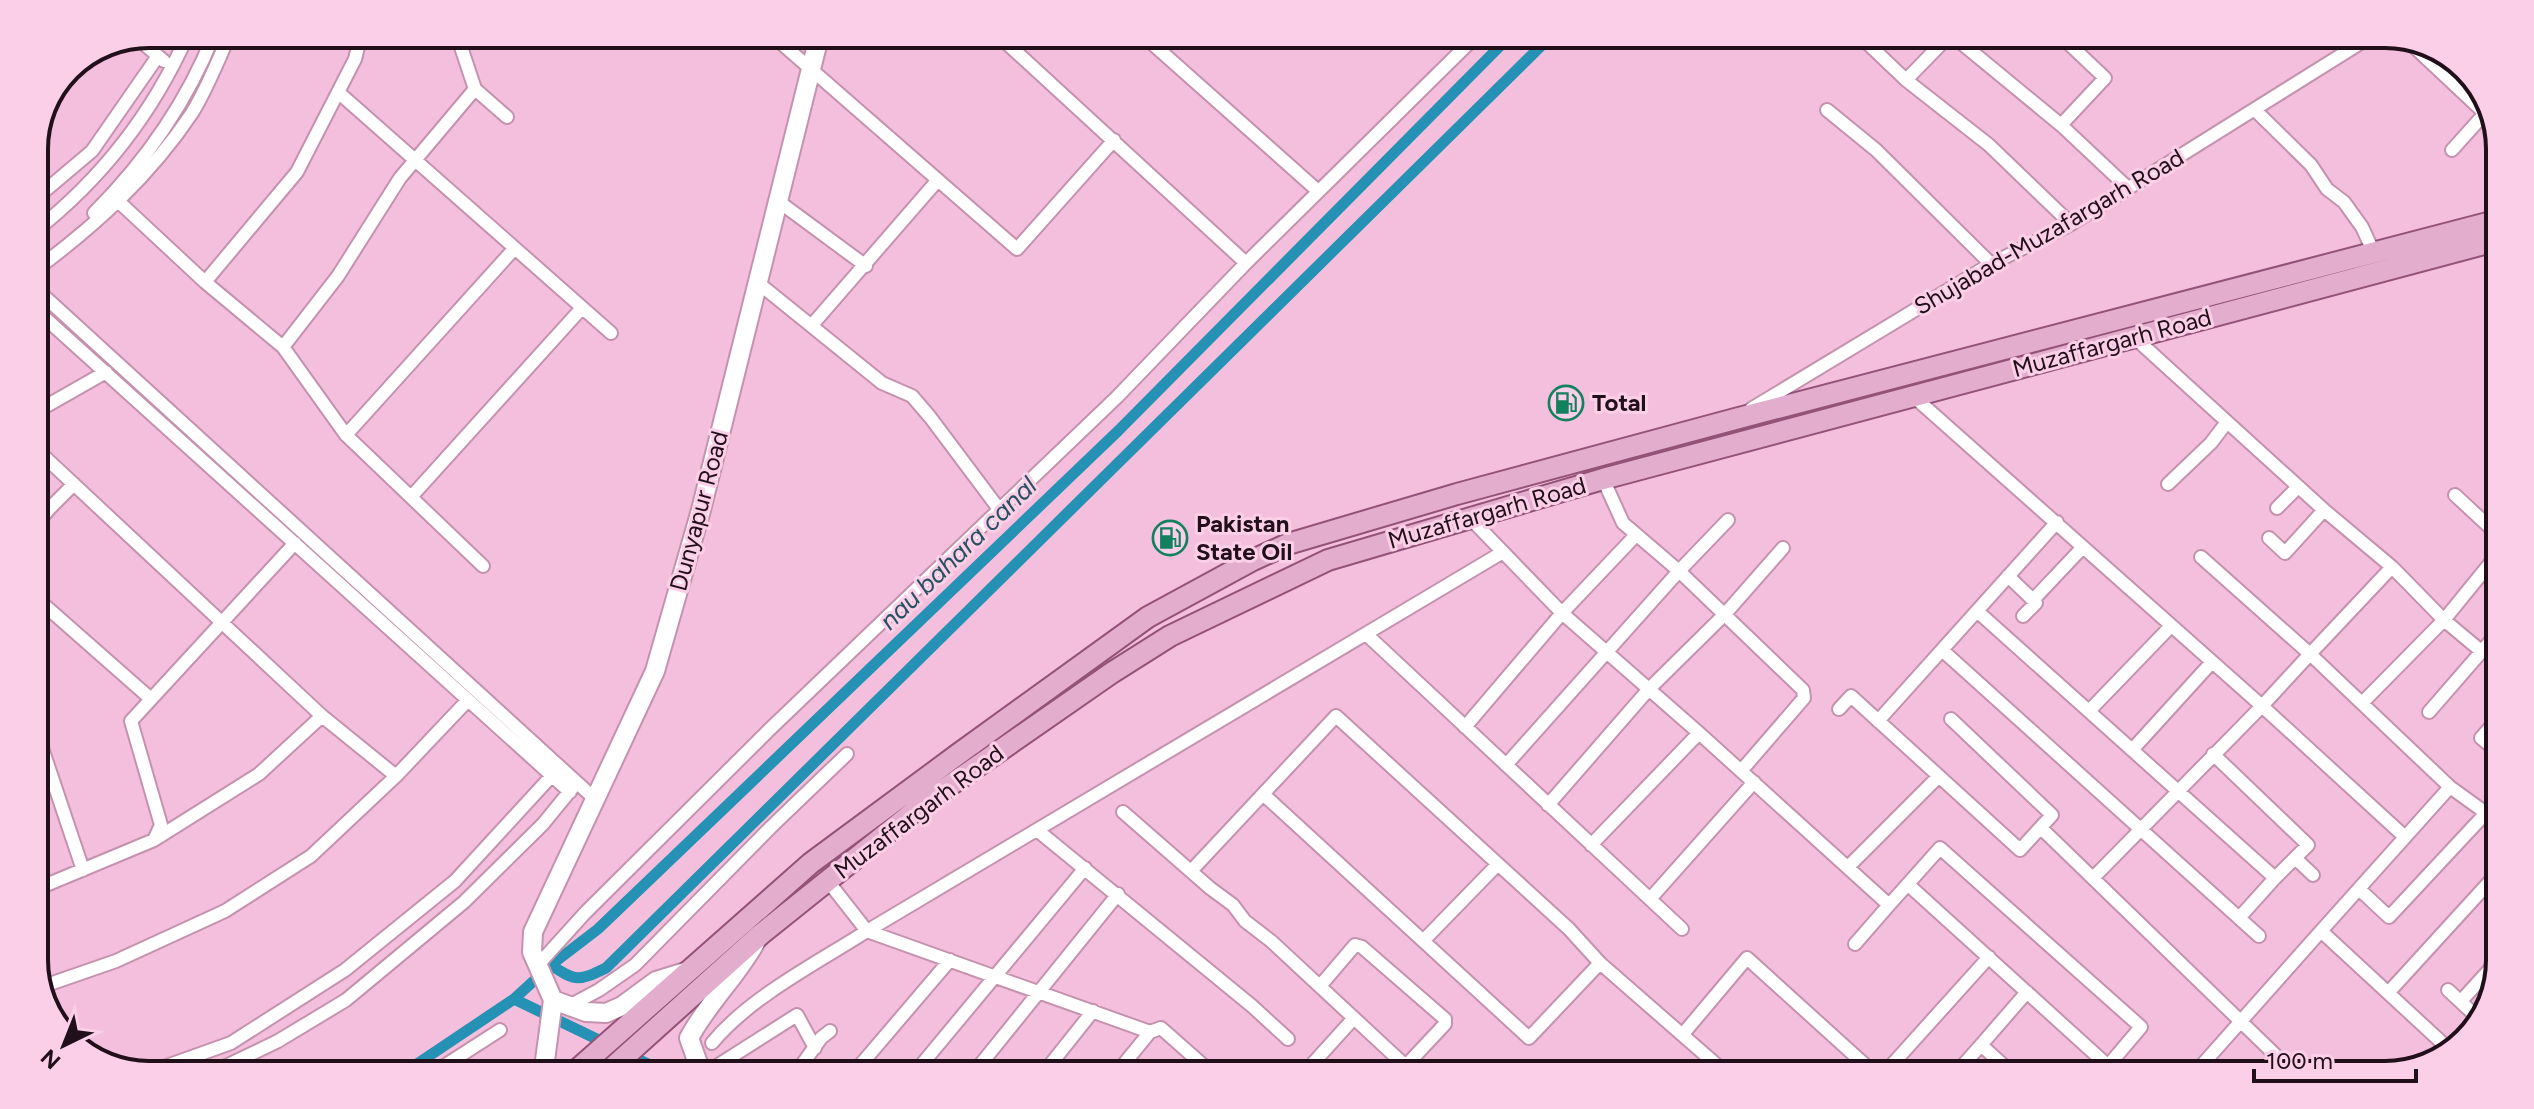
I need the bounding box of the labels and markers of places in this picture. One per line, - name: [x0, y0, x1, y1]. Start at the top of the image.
- fuel station icon: Total: [1547, 384, 1585, 422]
- place label: Total: [1592, 388, 1647, 417]
- place label: Pakistan State Oil: [1196, 509, 1292, 566]
- fuel station icon: Pakistan State Oil: [1151, 519, 1189, 557]

